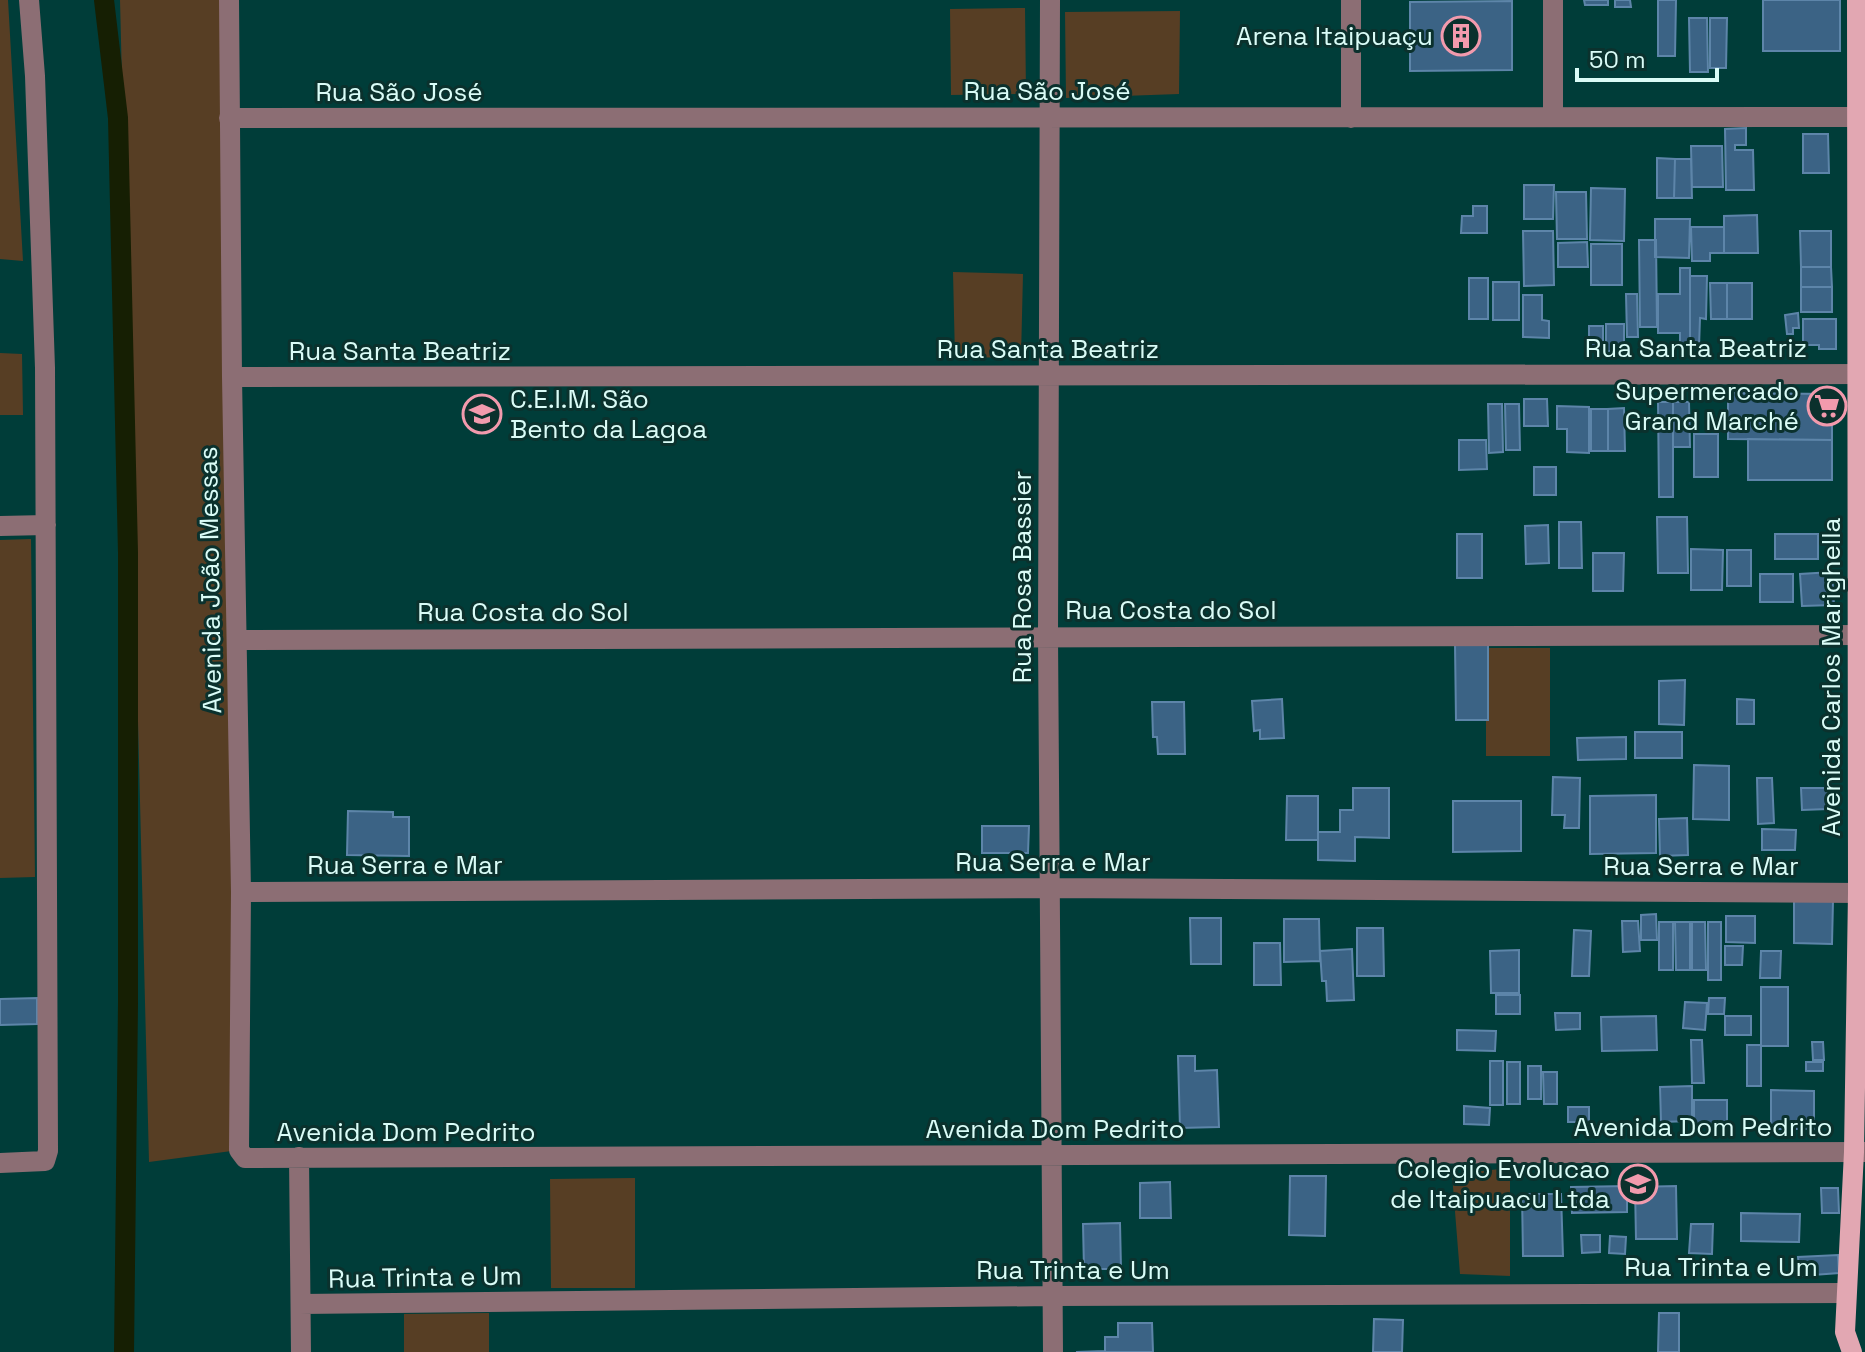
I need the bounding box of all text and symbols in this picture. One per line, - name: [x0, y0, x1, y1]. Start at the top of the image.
- building icon: Arena Itaipuaçu: [1440, 15, 1482, 57]
- place label: Arena Itaipuaçu: [1236, 19, 1433, 53]
- scale bar: [1577, 32, 1717, 82]
- text: 50 m: [1589, 44, 1646, 75]
- street label: Rua São José: [963, 74, 1131, 108]
- street label: Rua São José: [315, 75, 483, 109]
- street label: Rua Santa Beatriz: [1585, 331, 1807, 365]
- street label: Rua Santa Beatriz: [937, 332, 1159, 366]
- street label: Rua Santa Beatriz: [289, 334, 511, 368]
- place label: Supermercado Grand Marché: [1615, 374, 1799, 438]
- place label: C.E.I.M. São Bento da Lagoa: [510, 382, 707, 446]
- supermarket icon: Supermercado Grand Marché: [1806, 385, 1848, 427]
- school or university icon: C.E.I.M. São Bento da Lagoa: [461, 393, 503, 435]
- street label: Avenida João Messas: [191, 446, 229, 714]
- street label: Rua Rosa Bassier: [1005, 471, 1039, 683]
- street label: Avenida Carlos Marighella: [1814, 517, 1848, 837]
- street label: Rua Costa do Sol: [1065, 593, 1277, 627]
- street label: Rua Costa do Sol: [417, 595, 629, 629]
- street label: Rua Serra e Mar: [955, 845, 1151, 879]
- street label: Rua Serra e Mar: [307, 848, 503, 882]
- street label: Rua Serra e Mar: [1603, 849, 1799, 883]
- street label: Avenida Dom Pedrito: [1574, 1110, 1832, 1144]
- street label: Avenida Dom Pedrito: [926, 1112, 1184, 1146]
- street label: Avenida Dom Pedrito: [277, 1115, 535, 1149]
- place label: Colegio Evolucao de Itaipuacu Ltda: [1390, 1152, 1610, 1216]
- school or university icon: Colegio Evolucao de Itaipuacu Ltda: [1617, 1163, 1659, 1205]
- street label: Rua Trinta e Um: [1624, 1250, 1818, 1284]
- street label: Rua Trinta e Um: [976, 1253, 1170, 1287]
- street label: Rua Trinta e Um: [328, 1258, 522, 1296]

